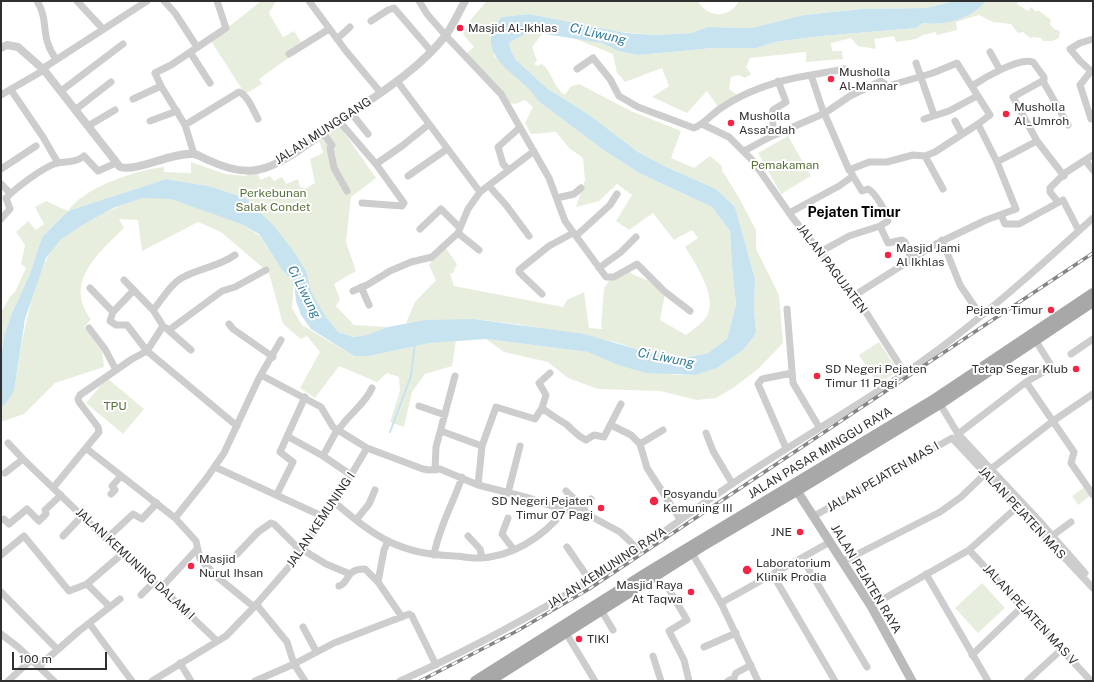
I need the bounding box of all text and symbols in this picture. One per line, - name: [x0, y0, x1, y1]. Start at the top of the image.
- water label: Ci Liwung: [568, 20, 628, 48]
- place label: Masjid Al-Ikhlas: [468, 21, 557, 35]
- marker: Masjid Al-Ikhlas: [455, 23, 465, 33]
- place label: Musholla Al-Mannar: [839, 65, 898, 93]
- marker: Musholla Al-Mannar: [826, 74, 836, 84]
- street label: JALAN MUNGGANG: [272, 94, 374, 168]
- place label: Musholla Al_Umroh: [1014, 100, 1069, 128]
- place label: Musholla Assa'adah: [739, 109, 795, 137]
- marker: Musholla Al_Umroh: [1001, 109, 1011, 119]
- marker: Musholla Assa'adah: [726, 118, 736, 128]
- park label: Pemakaman: [751, 158, 819, 172]
- park label: Perkebunan Salak Condet: [236, 186, 310, 214]
- district label: Pejaten Timur: [808, 205, 900, 221]
- street label: JALAN PAGUJATEN: [794, 222, 870, 316]
- place label: Masjid Jami Al Ikhlas: [896, 241, 960, 269]
- marker: Masjid Jami Al Ikhlas: [883, 250, 893, 260]
- water label: Ci Liwung: [284, 263, 324, 321]
- place label: Pejaten Timur: [966, 303, 1043, 317]
- marker: Pejaten Timur: [1046, 305, 1056, 315]
- water label: Ci Liwung: [636, 345, 696, 371]
- place label: SD Negeri Pejaten Timur 11 Pagi: [825, 362, 927, 390]
- place label: Tetap Segar Klub: [972, 362, 1068, 376]
- marker: Tetap Segar Klub: [1071, 364, 1081, 374]
- marker: SD Negeri Pejaten Timur 11 Pagi: [812, 371, 822, 381]
- park label: TPU: [103, 399, 127, 413]
- street label: JALAN PASAR MINGGU RAYA: [745, 404, 895, 502]
- street label: JALAN PEJATEN MAS I: [824, 439, 942, 515]
- street label: JALAN PEJATEN MAS: [975, 464, 1069, 562]
- street label: JALAN KEMUNING I: [284, 470, 358, 570]
- place label: Posyandu Kemuning III: [663, 487, 733, 515]
- place label: SD Negeri Pejaten Timur 07 Pagi: [491, 494, 593, 522]
- marker: Posyandu Kemuning III: [648, 495, 660, 507]
- marker: SD Negeri Pejaten Timur 07 Pagi: [596, 503, 606, 513]
- street label: JALAN KEMUNING DALAM I: [73, 505, 197, 623]
- street label: JALAN PEJATEN RAYA: [828, 522, 904, 636]
- street label: JALAN KEMUNING RAYA: [545, 524, 669, 612]
- place label: JNE: [771, 525, 792, 539]
- marker: JNE: [795, 527, 805, 537]
- place label: Masjid Nurul Ihsan: [199, 552, 263, 580]
- place label: Laboratorium Klinik Prodia: [756, 556, 831, 584]
- marker: Masjid Nurul Ihsan: [186, 561, 196, 571]
- street label: JALAN PEJATEN MAS V: [980, 562, 1080, 668]
- marker: Laboratorium Klinik Prodia: [741, 564, 753, 576]
- place label: Masjid Raya At Taqwa: [616, 578, 683, 606]
- marker: Masjid Raya At Taqwa: [686, 587, 696, 597]
- place label: TIKI: [587, 632, 609, 646]
- marker: TIKI: [574, 634, 584, 644]
- scale bar: [14, 644, 109, 670]
- text: 100 m: [19, 652, 52, 666]

